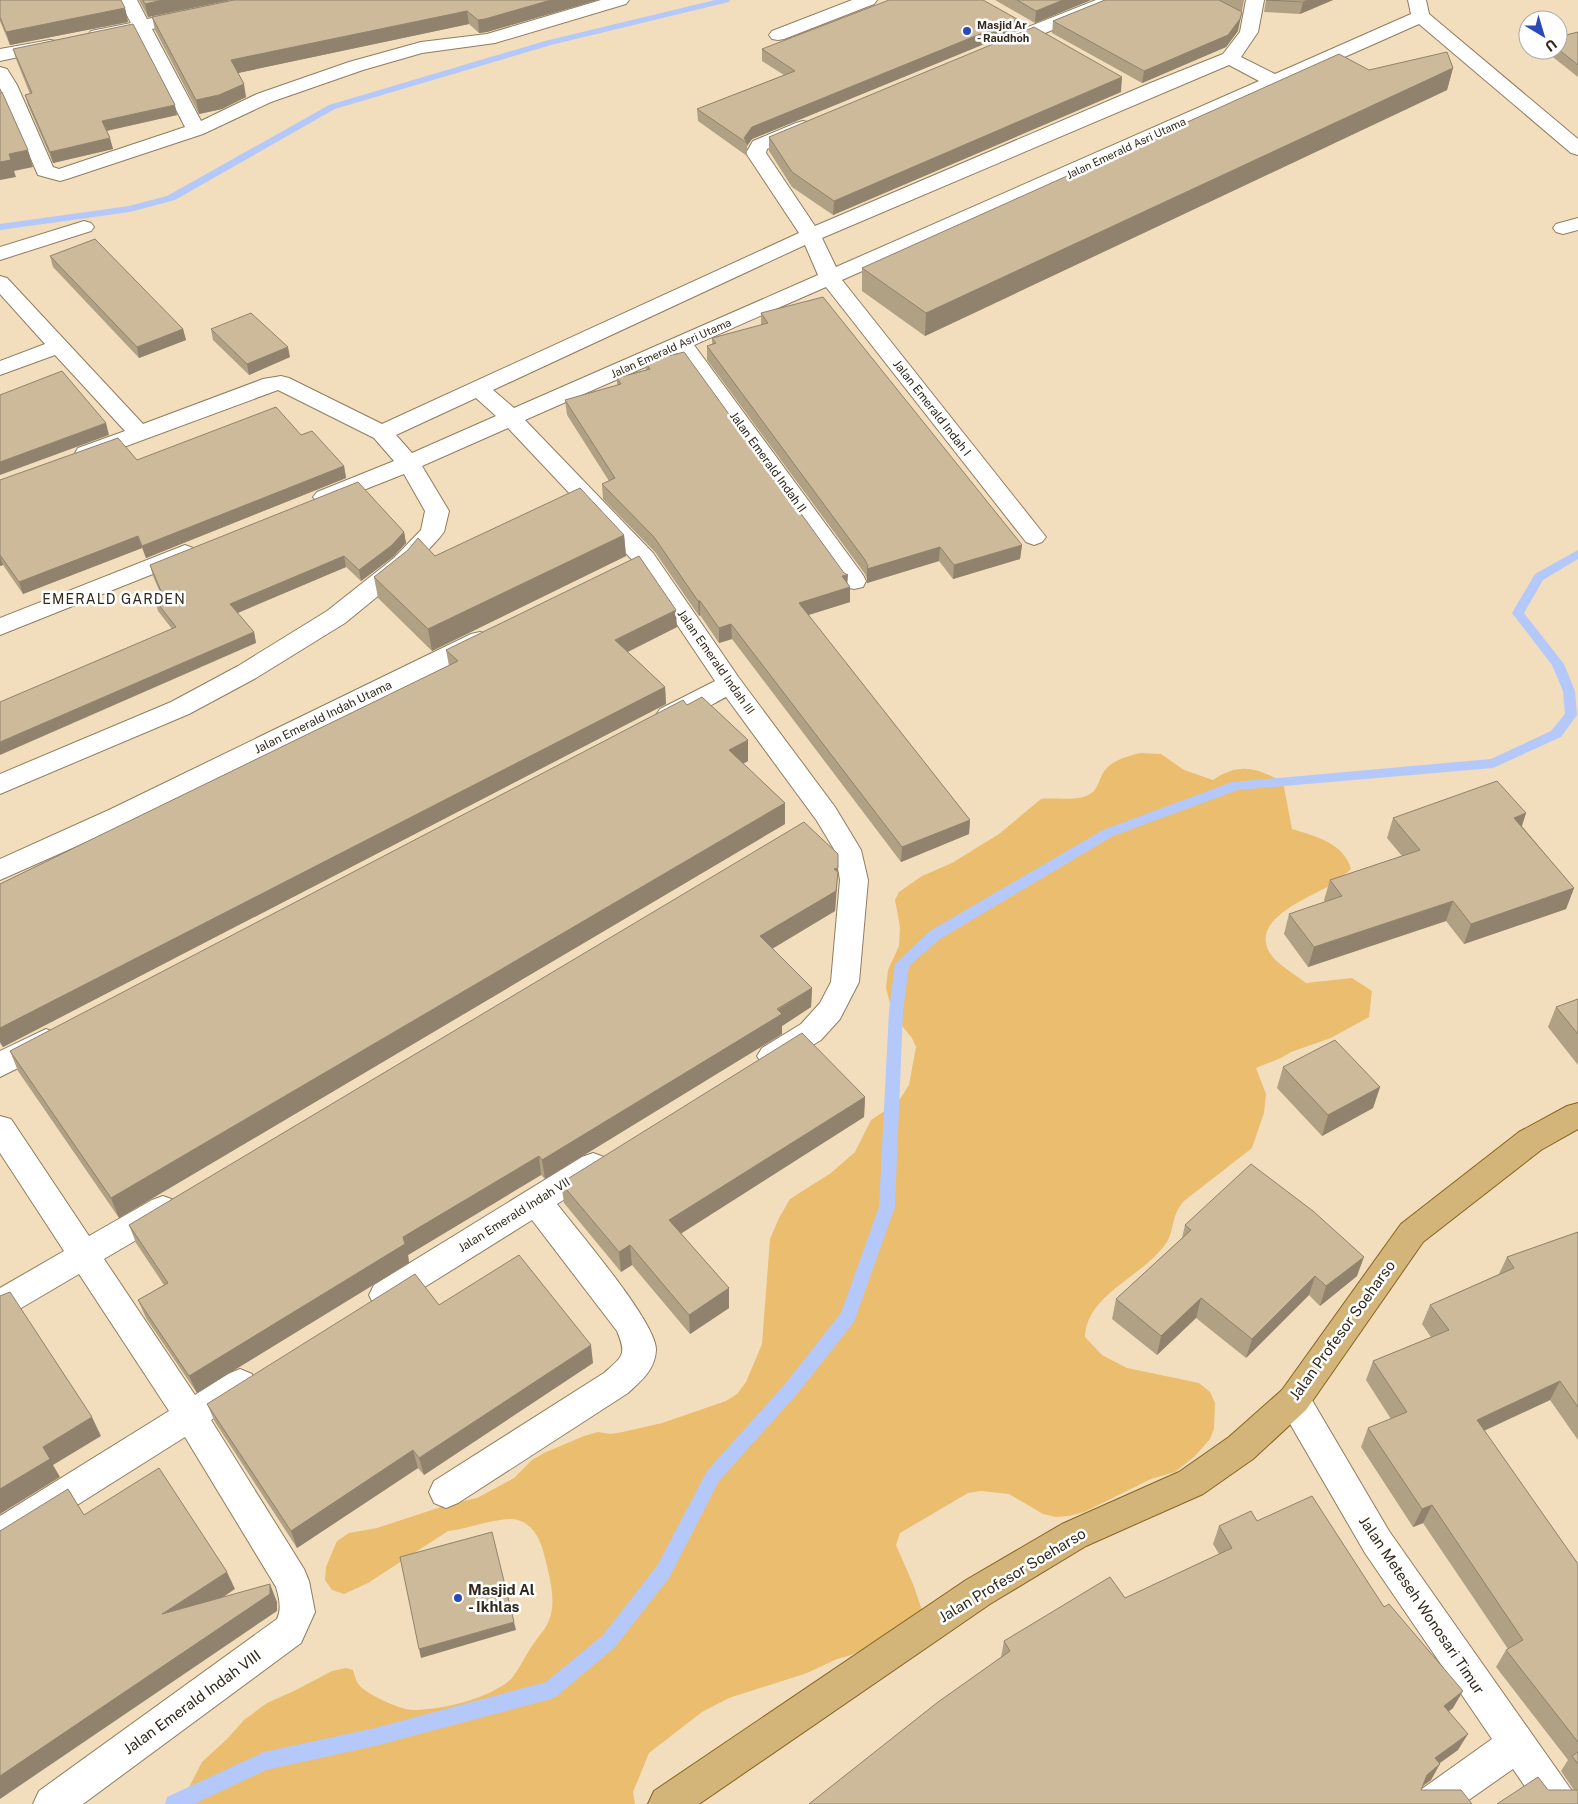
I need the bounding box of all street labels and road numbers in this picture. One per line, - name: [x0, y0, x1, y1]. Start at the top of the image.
- street label: Jalan Emerald Asri Utama: [1064, 115, 1188, 181]
- street label: Jalan Emerald Asri Utama: [609, 316, 733, 380]
- street label: Jalan Emerald Indah I: [890, 357, 974, 459]
- street label: Jalan Emerald Indah II: [727, 409, 809, 515]
- street label: Jalan Emerald Indah III: [675, 607, 757, 717]
- street label: Jalan Emerald Indah Utama: [252, 678, 394, 756]
- street label: Jalan Emerald Indah VII: [456, 1175, 572, 1255]
- street label: Jalan Profesor Soeharso: [1286, 1257, 1398, 1403]
- street label: Jalan Meteseh Wonosari Timur: [1356, 1513, 1488, 1697]
- street label: Jalan Profesor Soeharso: [935, 1524, 1089, 1626]
- street label: Jalan Emerald Indah VIII: [120, 1647, 264, 1757]

